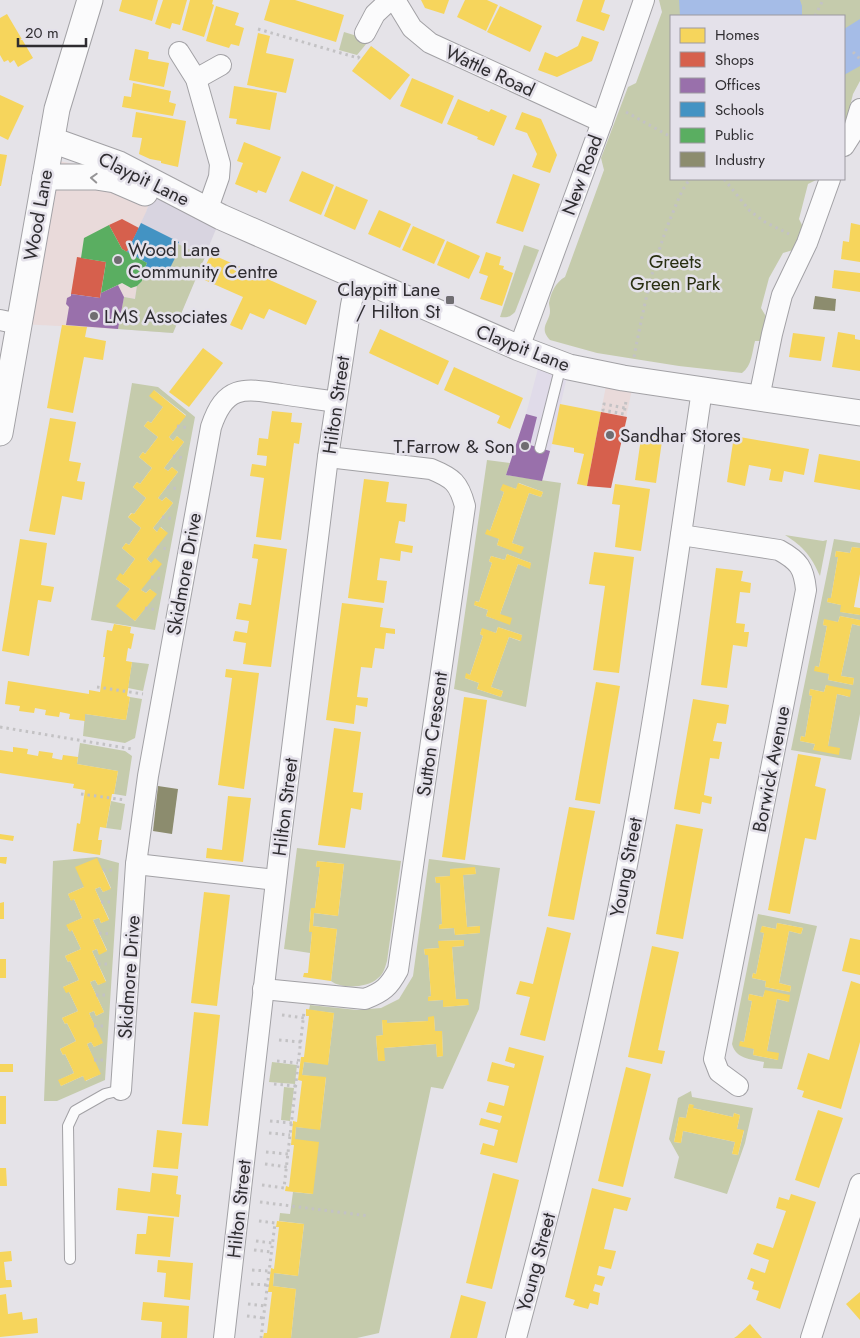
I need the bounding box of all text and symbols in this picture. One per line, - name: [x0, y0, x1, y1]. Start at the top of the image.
- scale bar: [18, 15, 85, 47]
- legend: [670, 15, 845, 180]
- text: 20 m: [25, 22, 59, 44]
- text: Homes: [715, 24, 759, 46]
- street label: Wattle Road: [441, 38, 539, 104]
- text: Shops: [715, 49, 754, 71]
- text: Offices: [715, 74, 760, 96]
- text: Schools: [715, 99, 764, 121]
- text: Public: [715, 124, 754, 146]
- street label: New Road: [555, 131, 609, 219]
- street label: Claypit Lane: [94, 145, 194, 213]
- text: Industry: [715, 149, 765, 171]
- street label: Wood Lane: [17, 167, 59, 263]
- one-way arrow: [89, 172, 97, 183]
- place label: Wood Lane Community Centre: [128, 236, 278, 285]
- park label: Greets Green Park: [630, 248, 721, 297]
- marker: Wood Lane Community Centre: [112, 254, 124, 266]
- place label: Claypitt Lane / Hilton St: [337, 276, 440, 325]
- marker: Claypitt Lane / Hilton St: [444, 294, 456, 306]
- place label: LMS Associates: [104, 303, 228, 330]
- marker: LMS Associates: [88, 310, 100, 322]
- street label: Claypit Lane: [472, 318, 574, 378]
- street label: Hilton Street: [316, 354, 356, 456]
- place label: Sandhar Stores: [620, 422, 741, 449]
- marker: Sandhar Stores: [604, 429, 616, 441]
- place label: T.Farrow & Son: [394, 433, 515, 460]
- marker: T.Farrow & Son: [519, 440, 531, 452]
- street label: Skidmore Drive: [160, 511, 208, 637]
- street label: Sutton Crescent: [410, 669, 454, 798]
- street label: Borwick Avenue: [746, 703, 797, 835]
- street label: Hilton Street: [266, 756, 304, 858]
- street label: Young Street: [603, 814, 649, 919]
- street label: Skidmore Drive: [111, 914, 147, 1040]
- street label: Hilton Street: [220, 1158, 258, 1260]
- street label: Young Street: [510, 1209, 562, 1314]

